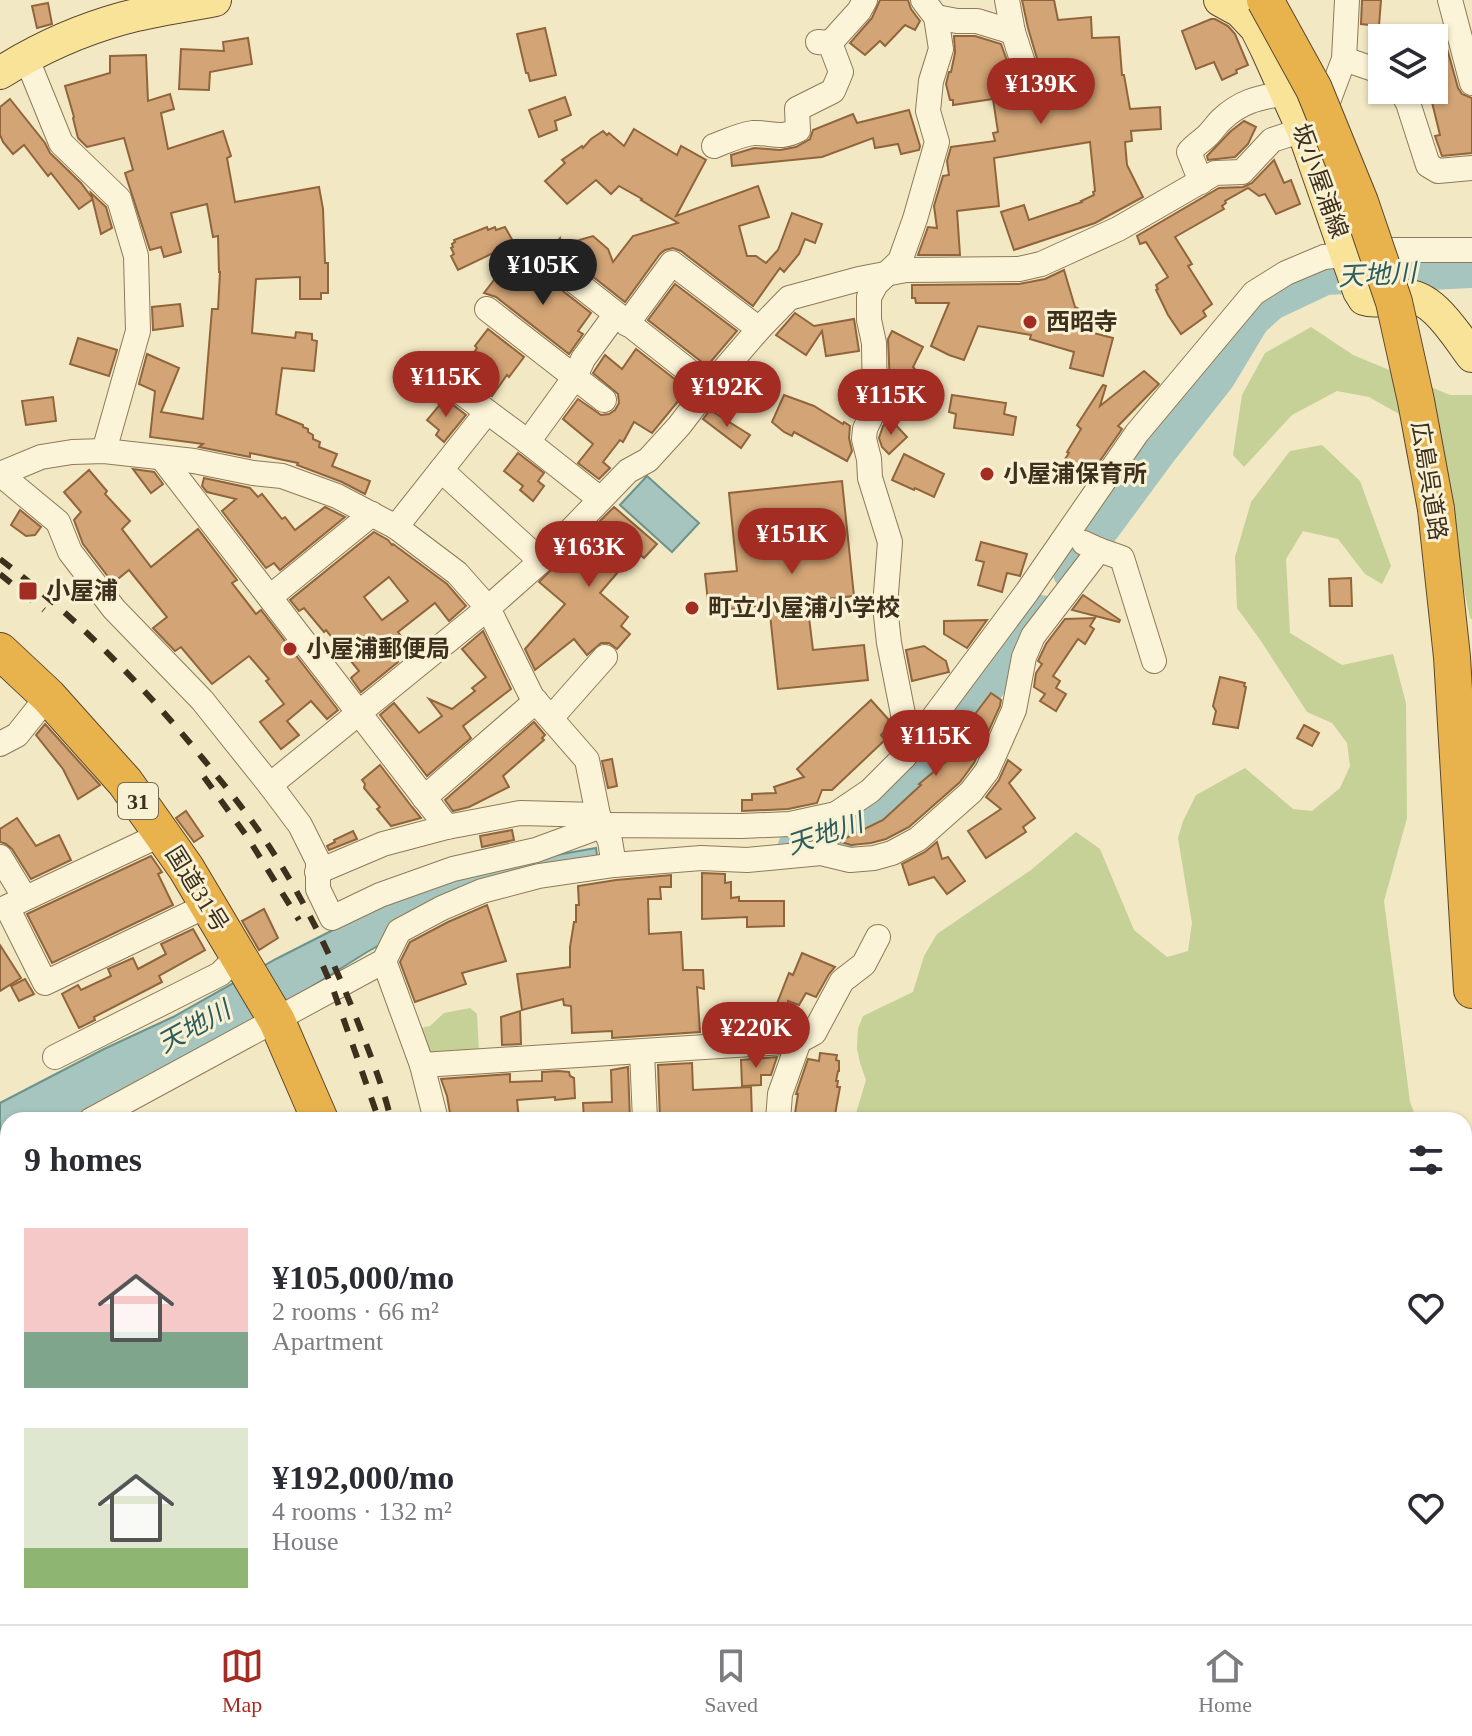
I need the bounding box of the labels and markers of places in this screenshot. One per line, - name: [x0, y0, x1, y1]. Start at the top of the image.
- pin: ¥139K: [985, 58, 1097, 126]
- pin: ¥105K: [487, 239, 599, 307]
- place label: 西昭寺: [1046, 309, 1118, 335]
- marker: 西昭寺: [1021, 313, 1039, 331]
- pin: ¥115K: [390, 351, 502, 419]
- pin: ¥192K: [671, 361, 783, 429]
- pin: ¥115K: [835, 369, 947, 437]
- place label: 小屋浦保育所: [1003, 461, 1147, 487]
- marker: 小屋浦保育所: [978, 465, 996, 483]
- pin: ¥151K: [736, 508, 848, 576]
- pin: ¥163K: [533, 521, 645, 589]
- place label: 小屋浦: [46, 578, 118, 604]
- marker: 小屋浦: [17, 580, 39, 602]
- place label: 町立小屋浦小学校: [708, 595, 900, 621]
- marker: 町立小屋浦小学校: [683, 599, 701, 617]
- place label: 小屋浦郵便局: [306, 636, 450, 662]
- marker: 小屋浦郵便局: [281, 640, 299, 658]
- pin: ¥115K: [880, 710, 992, 778]
- pin: ¥220K: [700, 1002, 812, 1070]

